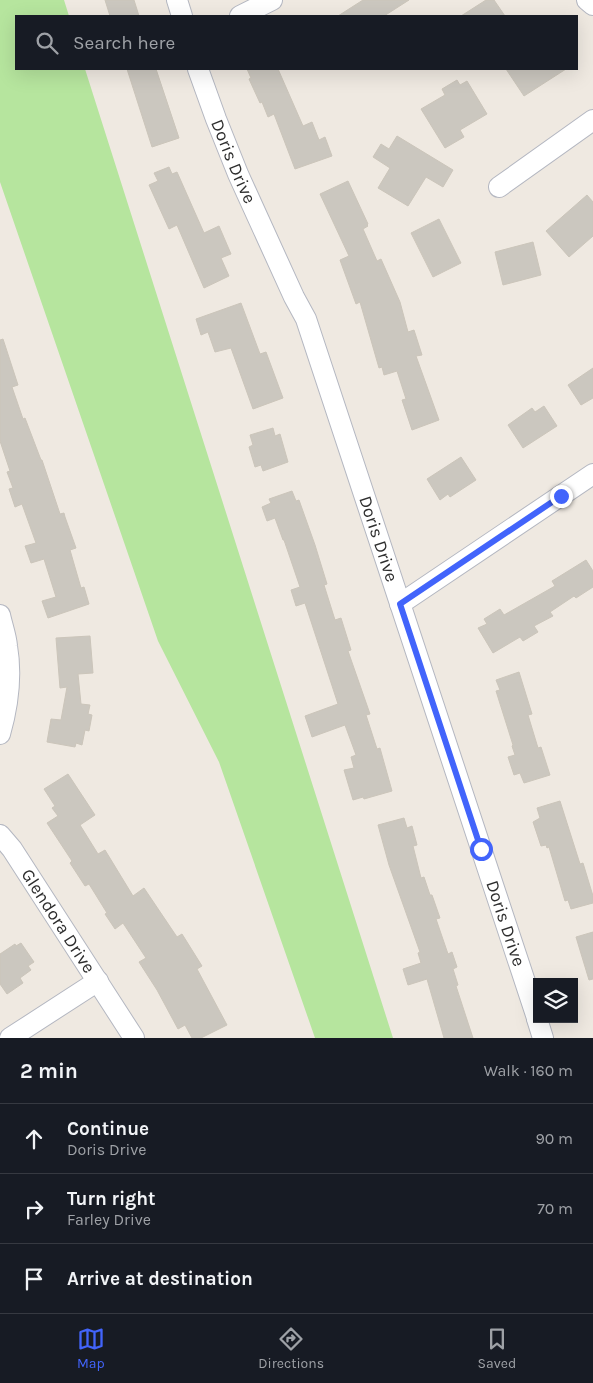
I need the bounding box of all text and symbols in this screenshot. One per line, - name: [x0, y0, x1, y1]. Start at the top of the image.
- search box: [15, 15, 578, 70]
- icon: search: [33, 29, 61, 57]
- text: Search here: [73, 32, 175, 54]
- street label: Doris Drive: [206, 116, 261, 207]
- route end: [550, 485, 573, 508]
- street label: Doris Drive: [354, 493, 403, 585]
- route start: [470, 838, 493, 861]
- street label: Glendora Drive: [17, 864, 100, 977]
- street label: Doris Drive: [481, 877, 530, 969]
- map controls: [533, 978, 578, 1023]
- button: layers: [533, 978, 578, 1023]
- text: 2 min: [20, 1059, 78, 1083]
- text: Walk · 160 m: [484, 1061, 573, 1080]
- text: Continue: [67, 1118, 149, 1140]
- icon: ahead: [20, 1125, 48, 1153]
- text: 90 m: [535, 1129, 573, 1148]
- text: Doris Drive: [67, 1140, 146, 1159]
- text: Turn right: [67, 1188, 156, 1210]
- icon: right: [20, 1195, 48, 1223]
- text: 70 m: [537, 1199, 573, 1218]
- text: Farley Drive: [67, 1210, 151, 1229]
- icon: arrive: [20, 1265, 48, 1293]
- text: Arrive at destination: [67, 1268, 253, 1290]
- tab: Map: [77, 1325, 105, 1372]
- tab: Directions: [258, 1325, 324, 1372]
- tab: Saved: [478, 1325, 516, 1372]

